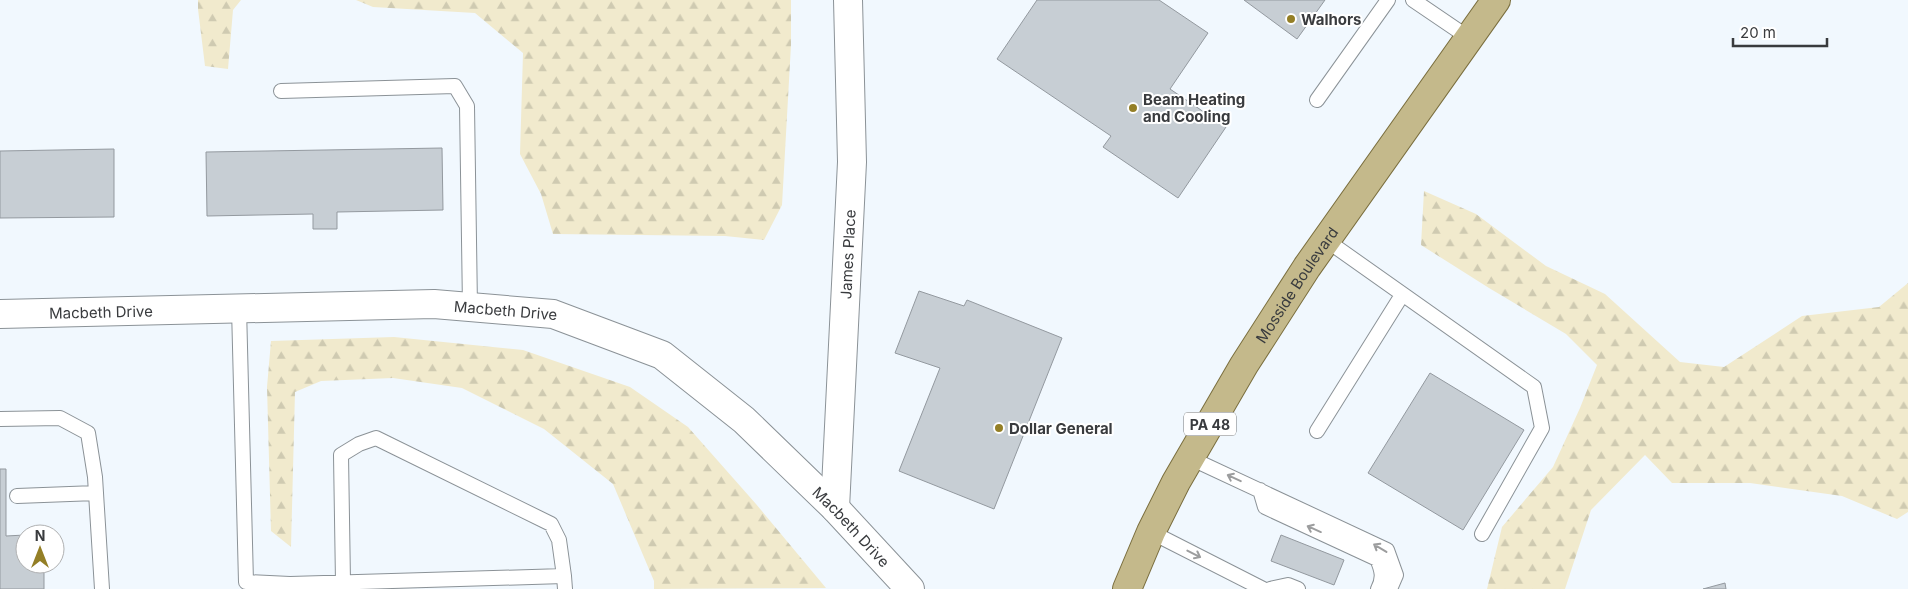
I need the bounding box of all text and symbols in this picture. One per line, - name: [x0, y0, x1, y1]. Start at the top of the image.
- place label: Walhors: [1301, 10, 1362, 29]
- marker: Walhors: [1285, 13, 1297, 25]
- scale bar: [1733, 15, 1827, 47]
- text: 20 m: [1740, 23, 1776, 42]
- place label: Beam Heating and Cooling: [1143, 90, 1245, 126]
- marker: Beam Heating and Cooling: [1127, 102, 1139, 114]
- street label: James Place: [836, 209, 859, 300]
- street label: Mosside Boulevard: [1251, 223, 1342, 346]
- street label: Macbeth Drive: [453, 296, 558, 324]
- street label: Macbeth Drive: [49, 301, 153, 322]
- road number: PA 48: [1184, 412, 1236, 436]
- place label: Dollar General: [1009, 419, 1113, 438]
- marker: Dollar General: [993, 422, 1005, 434]
- one-way arrow: [1227, 473, 1242, 483]
- street label: Macbeth Drive: [809, 482, 894, 571]
- north arrow: [15, 524, 65, 574]
- one-way arrow: [1307, 524, 1322, 534]
- text: N: [35, 527, 45, 544]
- one-way arrow: [1374, 542, 1388, 552]
- one-way arrow: [1187, 549, 1202, 559]

